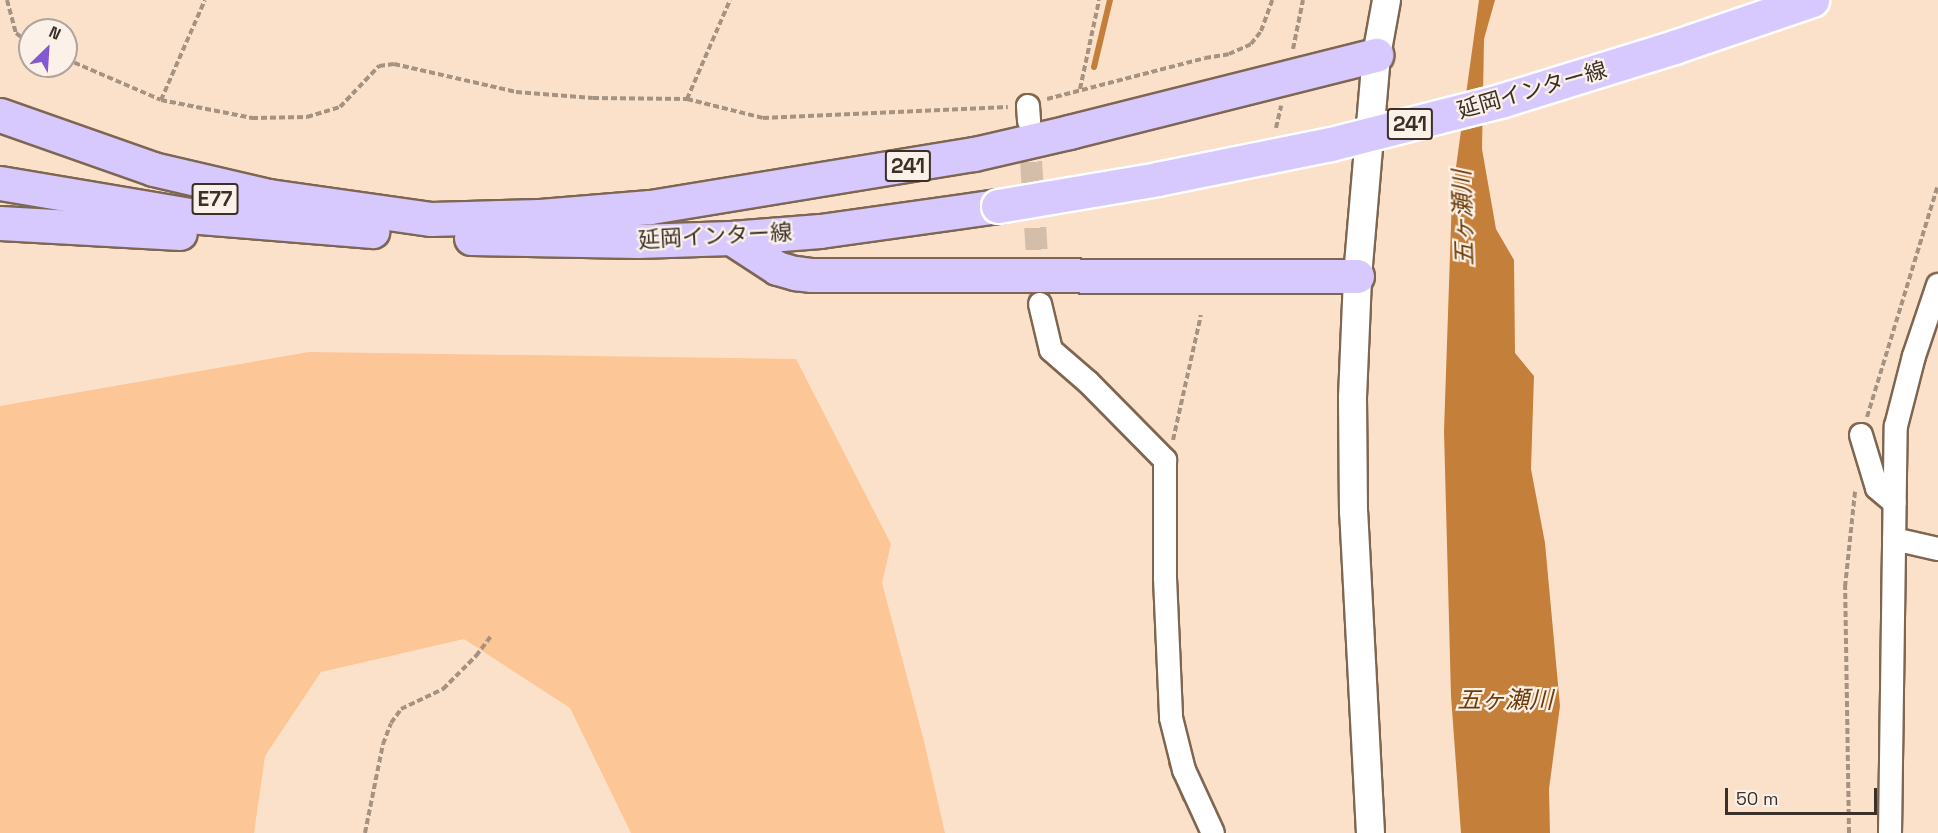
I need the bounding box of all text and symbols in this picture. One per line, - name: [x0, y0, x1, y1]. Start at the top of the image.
- north arrow: [18, 18, 78, 78]
- text: N: [46, 21, 64, 45]
- street label: 延岡インター線: [1454, 56, 1610, 124]
- road number: 241: [1386, 106, 1434, 142]
- road number: 241: [884, 148, 932, 184]
- water label: 五ヶ瀬川: [1447, 170, 1479, 266]
- road number: E77: [191, 181, 239, 217]
- street label: 延岡インター線: [637, 219, 793, 253]
- water label: 五ヶ瀬川: [1457, 686, 1553, 714]
- scale bar: [1728, 776, 1880, 814]
- text: 50 m: [1736, 787, 1778, 810]

